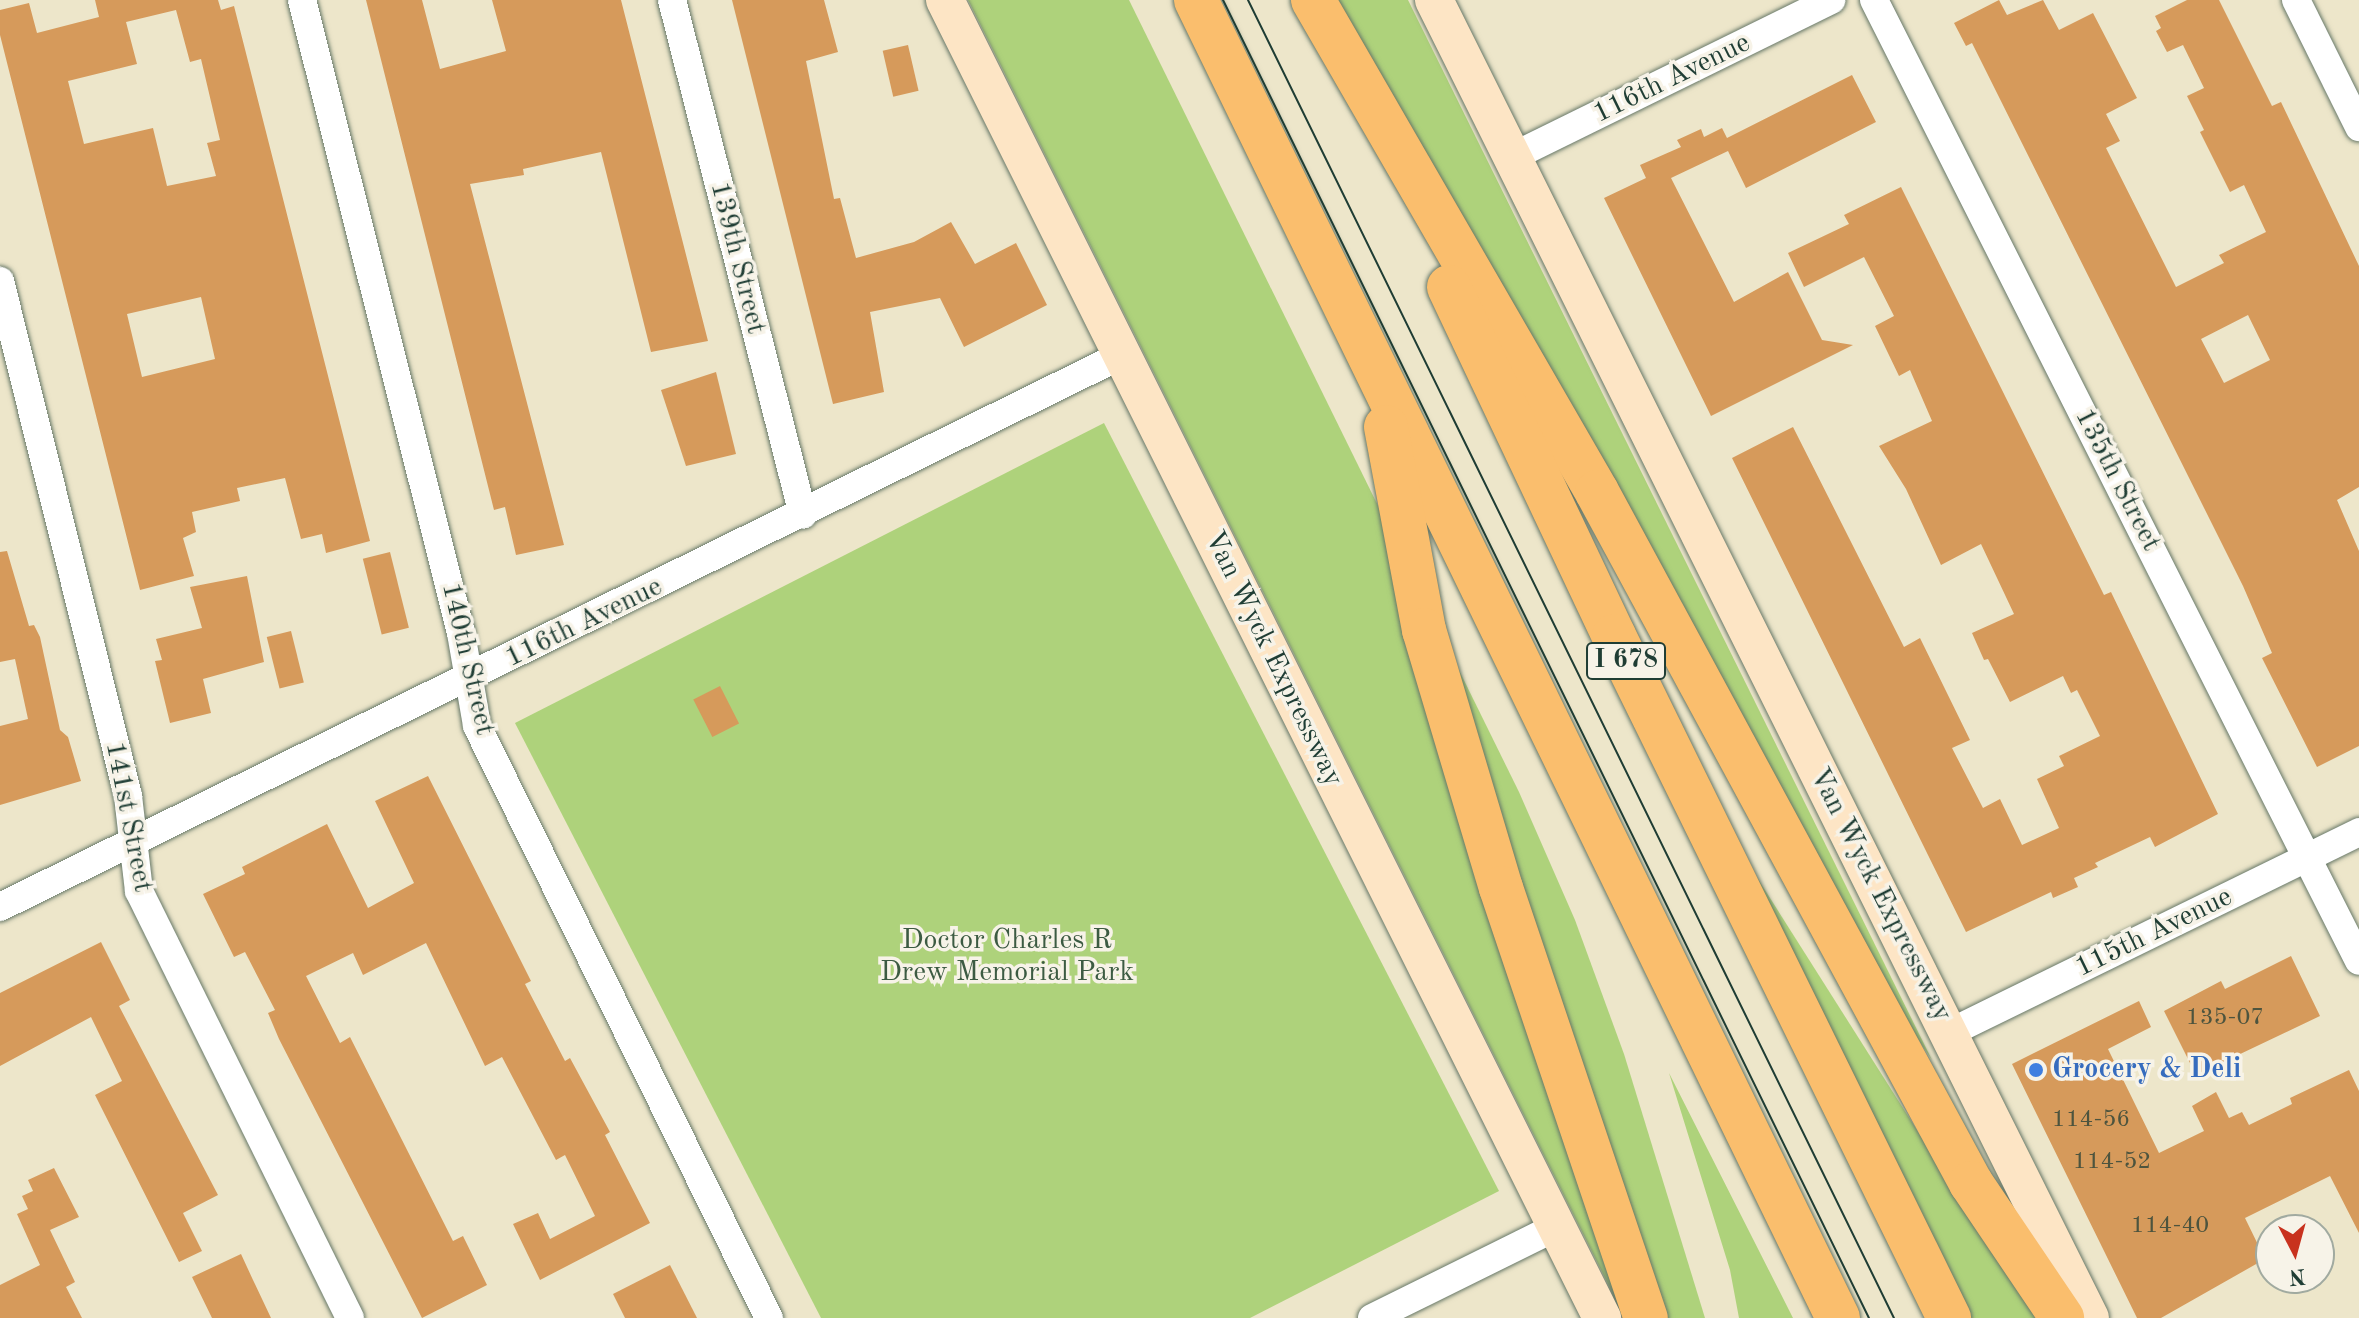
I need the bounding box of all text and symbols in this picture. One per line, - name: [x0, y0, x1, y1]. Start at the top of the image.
- street label: 116th Avenue: [1588, 27, 1756, 131]
- street label: 139th Street: [702, 178, 772, 338]
- street label: 135th Street: [2067, 403, 2167, 557]
- street label: Van Wyck Expressway: [1196, 526, 1350, 792]
- street label: 116th Avenue: [500, 571, 668, 675]
- street label: 140th Street: [433, 579, 501, 739]
- road number: I 678: [1586, 639, 1666, 683]
- street label: 141st Street: [97, 739, 159, 895]
- street label: Van Wyck Expressway: [1801, 763, 1959, 1027]
- street label: 115th Avenue: [2070, 881, 2238, 985]
- park label: Doctor Charles R Drew Memorial Park: [880, 924, 1134, 990]
- house number: 135-07: [2186, 1005, 2264, 1033]
- place label: Grocery & Deli: [2052, 1053, 2241, 1087]
- marker: Grocery & Deli: [2027, 1061, 2045, 1079]
- house number: 114-56: [2052, 1107, 2130, 1135]
- house number: 114-52: [2073, 1149, 2151, 1177]
- house number: 114-40: [2131, 1213, 2209, 1241]
- north arrow: [2255, 1214, 2335, 1294]
- text: N: [2288, 1264, 2307, 1288]

